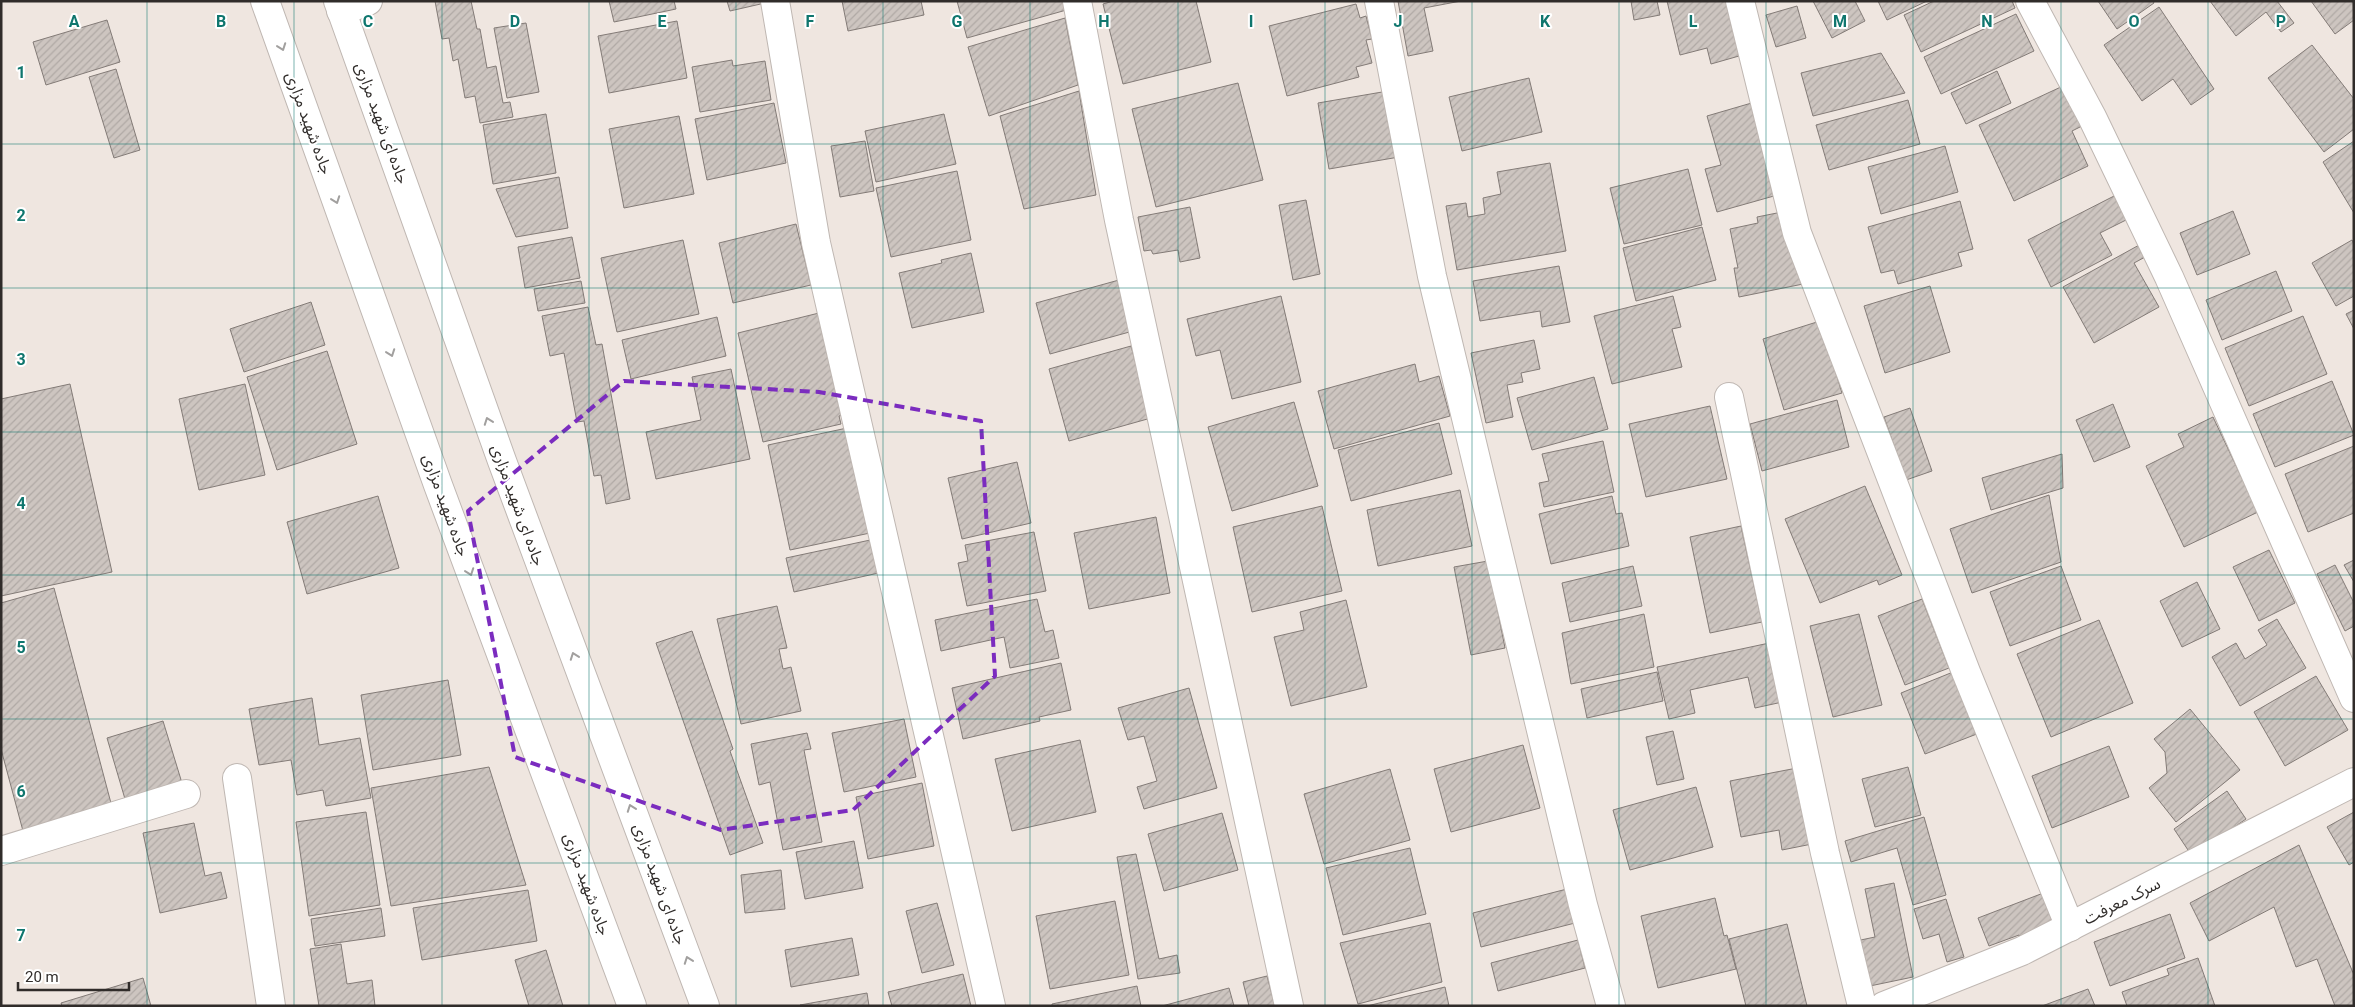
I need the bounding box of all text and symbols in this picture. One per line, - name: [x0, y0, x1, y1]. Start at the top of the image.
- text: A: [69, 12, 80, 31]
- text: B: [216, 12, 226, 31]
- text: C: [363, 12, 373, 31]
- text: D: [510, 12, 520, 31]
- text: E: [658, 12, 667, 31]
- text: F: [806, 12, 815, 31]
- text: G: [952, 12, 963, 31]
- text: H: [1098, 12, 1110, 31]
- text: I: [1249, 12, 1253, 31]
- text: J: [1394, 12, 1402, 31]
- text: K: [1540, 12, 1551, 31]
- text: L: [1689, 12, 1698, 31]
- text: M: [1833, 12, 1847, 31]
- text: N: [1981, 12, 1993, 31]
- text: O: [2128, 12, 2140, 31]
- text: P: [2276, 12, 2286, 31]
- one-way arrow: [276, 42, 286, 51]
- street label: جاده ای شهید مزاری: [351, 60, 413, 186]
- text: 1: [16, 63, 26, 82]
- street label: جاده شهید مزاری: [282, 69, 336, 177]
- one-way arrow: [330, 195, 340, 204]
- text: 2: [16, 206, 26, 225]
- one-way arrow: [385, 348, 395, 357]
- text: 3: [16, 350, 26, 369]
- one-way arrow: [483, 417, 493, 426]
- street label: جاده ای شهید مزاری: [487, 442, 549, 568]
- street label: جاده شهید مزاری: [419, 451, 473, 559]
- text: 4: [16, 494, 26, 513]
- one-way arrow: [464, 567, 474, 575]
- text: 5: [16, 638, 26, 657]
- one-way arrow: [570, 652, 580, 660]
- text: 6: [16, 782, 26, 801]
- one-way arrow: [627, 804, 637, 813]
- street label: جاده ای شهید مزاری: [629, 821, 691, 947]
- street label: جاده شهید مزاری: [560, 830, 614, 938]
- street label: سرک معرفت: [2080, 874, 2164, 928]
- text: 7: [16, 926, 26, 945]
- one-way arrow: [684, 956, 694, 965]
- scale bar: [18, 960, 129, 992]
- text: 20 m: [25, 968, 59, 986]

